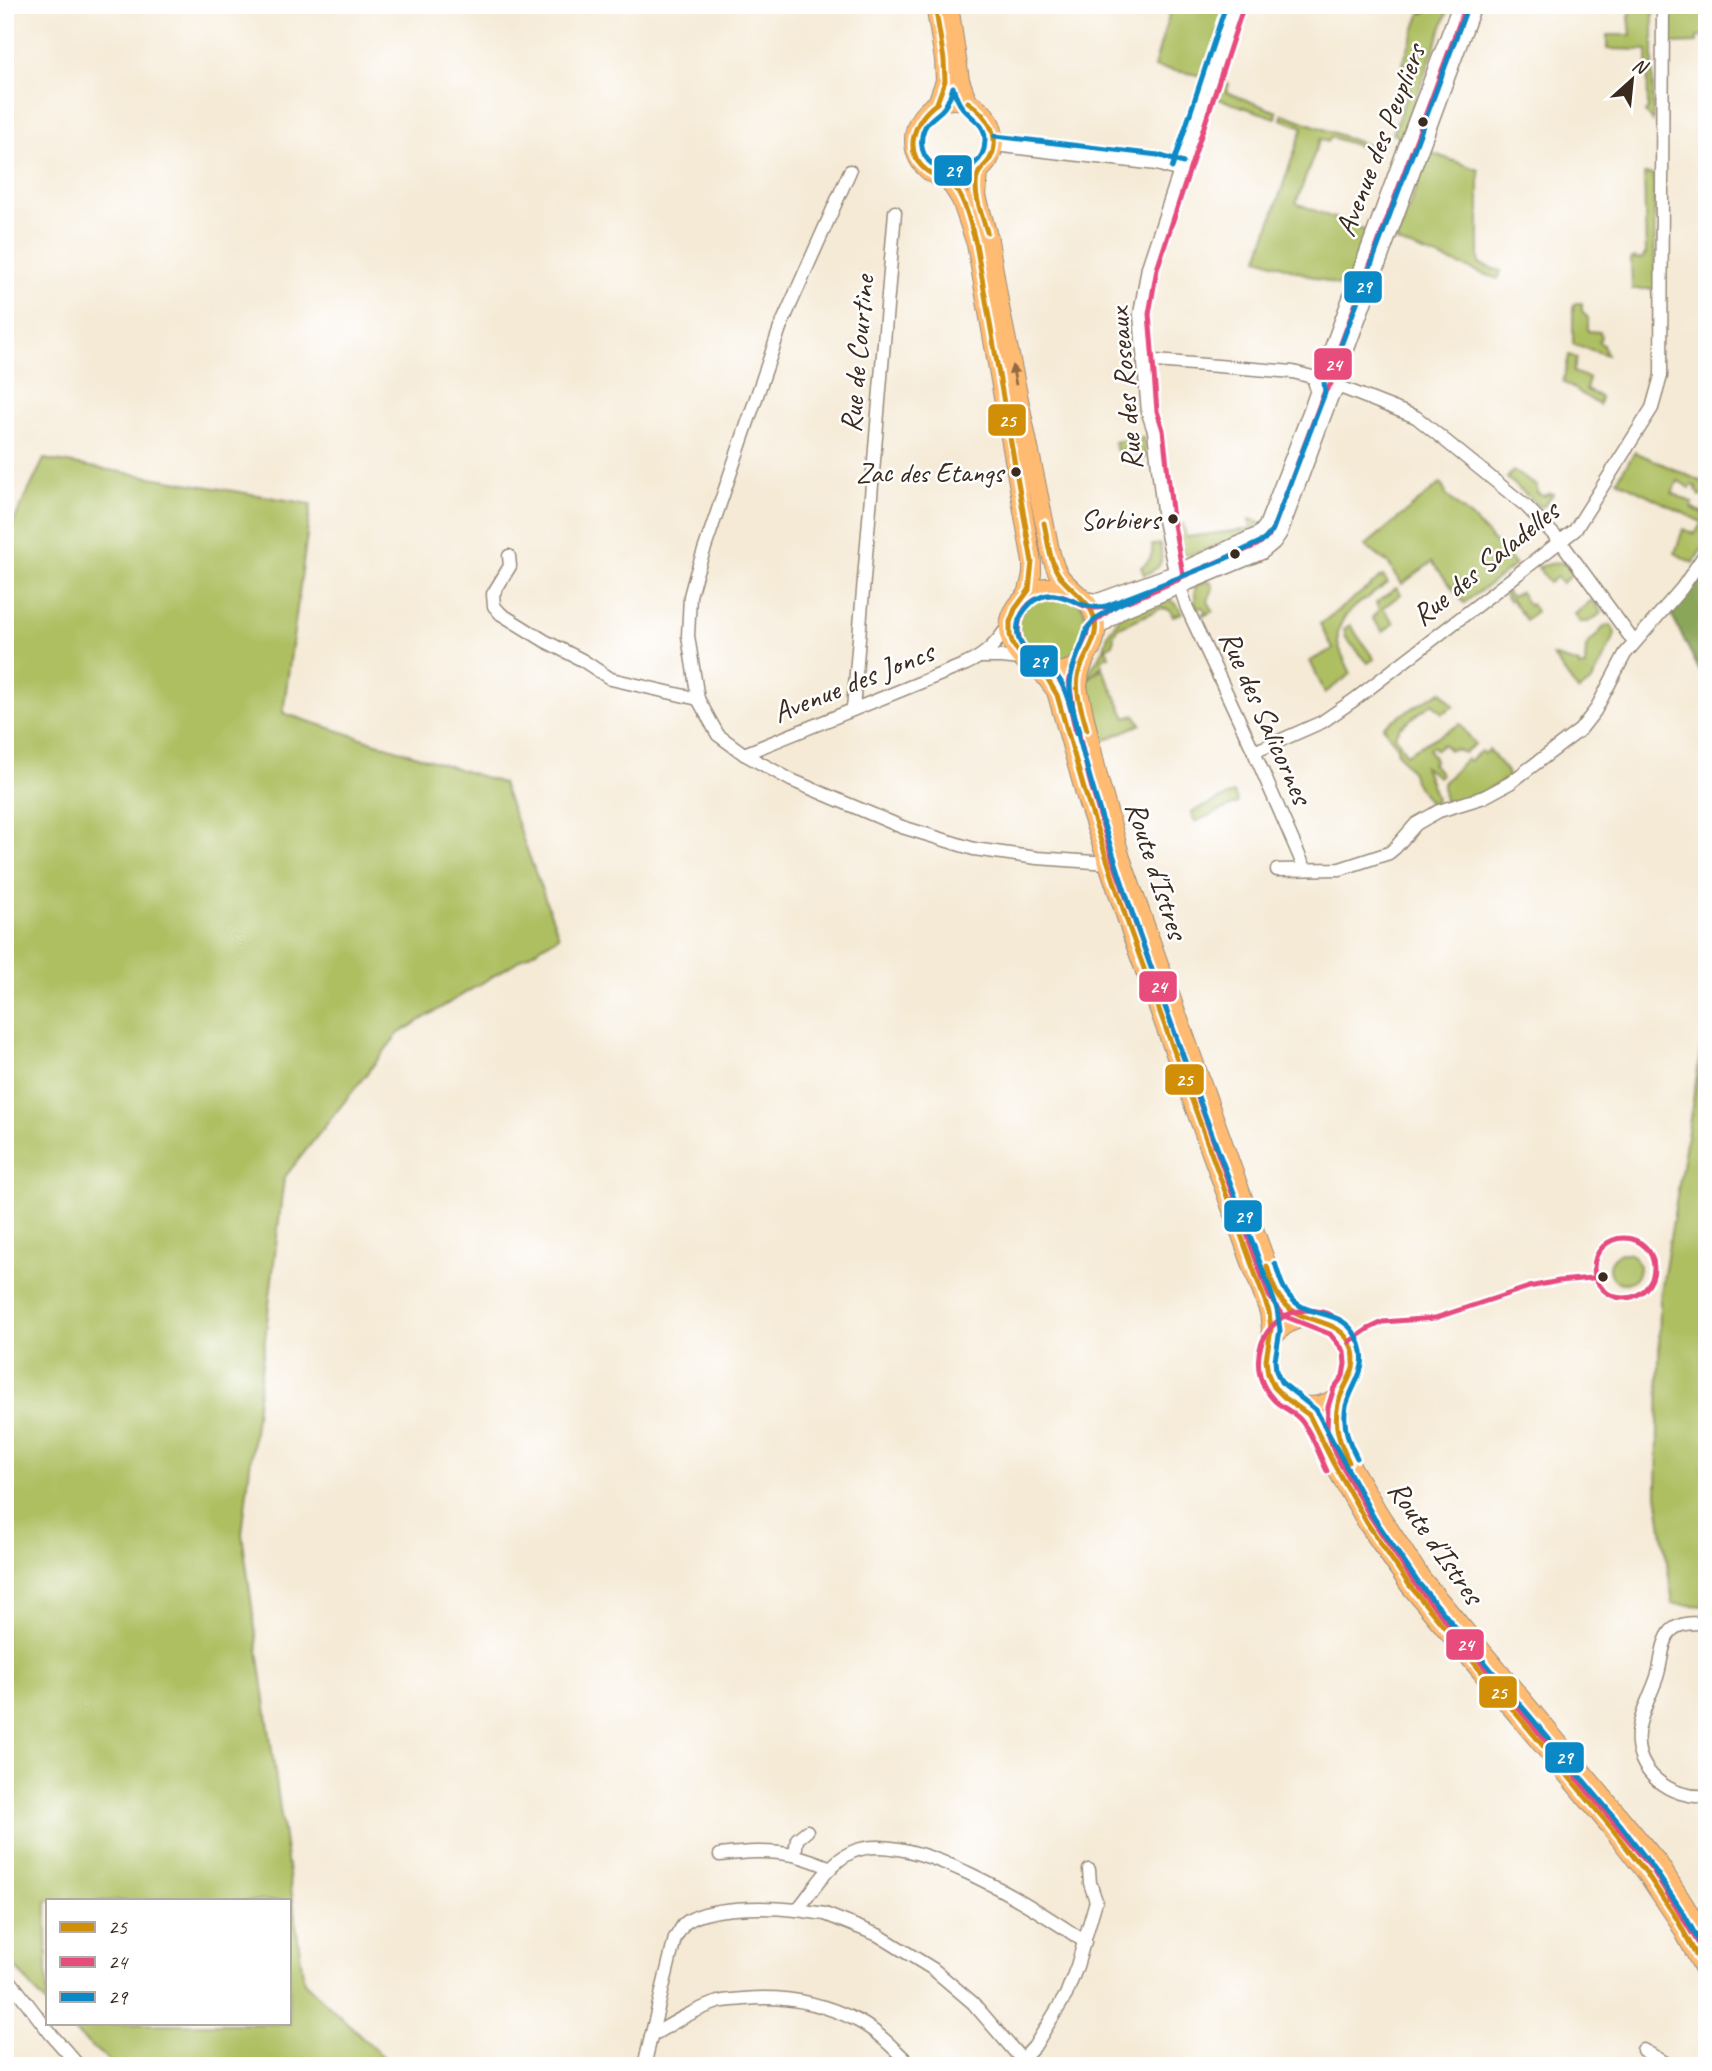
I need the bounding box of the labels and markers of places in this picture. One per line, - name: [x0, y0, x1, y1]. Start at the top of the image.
- unlabelled marker: [1416, 115, 1430, 129]
- place label: Zac des Etangs: [856, 455, 1005, 490]
- marker: Zac des Etangs: [1009, 465, 1023, 479]
- place label: Sorbiers: [1081, 502, 1162, 537]
- marker: Sorbiers: [1166, 512, 1180, 526]
- unlabelled marker: [1228, 547, 1242, 561]
- unlabelled marker: [1596, 1270, 1610, 1284]

